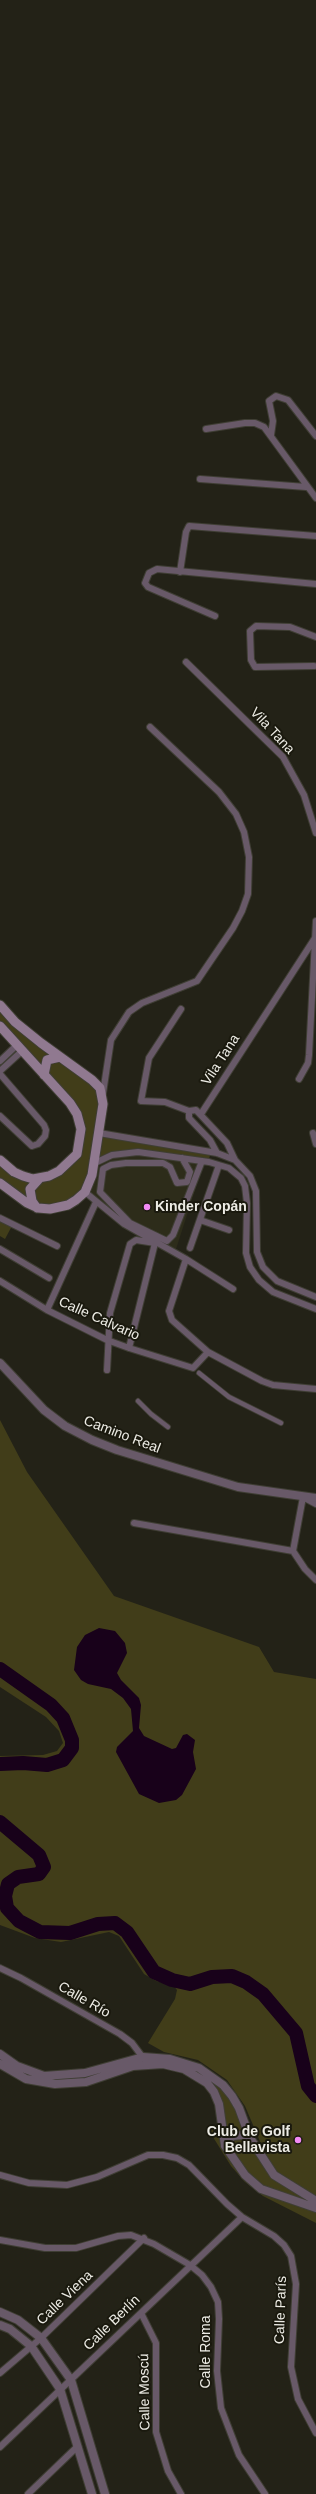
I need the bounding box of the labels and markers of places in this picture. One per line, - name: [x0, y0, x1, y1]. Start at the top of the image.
- place label: Kinder Copán: [155, 1199, 247, 1215]
- marker: Kinder Copán: [142, 1202, 152, 1212]
- place label: Club de Golf Bellavista: [207, 2124, 290, 2156]
- marker: Club de Golf Bellavista: [293, 2135, 303, 2145]

